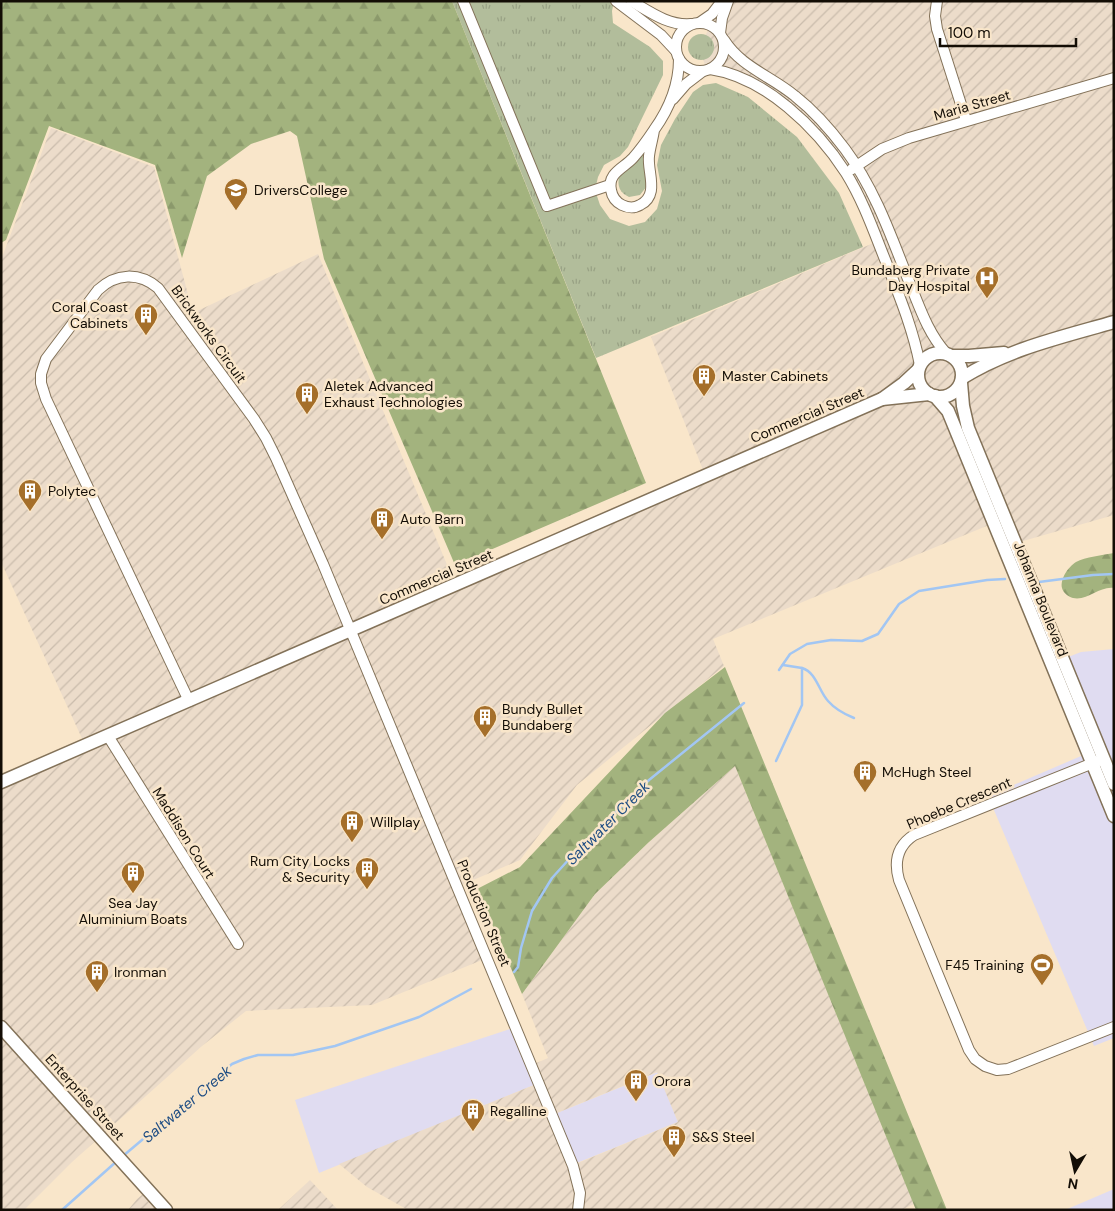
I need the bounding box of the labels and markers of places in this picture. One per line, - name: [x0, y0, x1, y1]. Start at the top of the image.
- school or university icon: DriversCollege: [223, 177, 249, 211]
- place label: DriversCollege: [254, 181, 347, 199]
- place label: Bundaberg Private Day Hospital: [851, 261, 970, 295]
- hospital icon: Bundaberg Private Day Hospital: [974, 265, 1000, 299]
- place label: Coral Coast Cabinets: [52, 298, 128, 332]
- building icon: Coral Coast Cabinets: [133, 302, 159, 336]
- building icon: Master Cabinets: [691, 363, 717, 397]
- place label: Master Cabinets: [722, 367, 828, 385]
- place label: Aletek Advanced Exhaust Technologies: [324, 377, 463, 411]
- building icon: Aletek Advanced Exhaust Technologies: [294, 381, 320, 415]
- building icon: Polytec: [17, 478, 43, 512]
- place label: Polytec: [48, 482, 96, 500]
- building icon: Auto Barn: [369, 506, 395, 540]
- place label: Auto Barn: [400, 510, 464, 528]
- place label: Bundy Bullet Bundaberg: [502, 700, 583, 734]
- building icon: Bundy Bullet Bundaberg: [472, 704, 498, 738]
- building icon: McHugh Steel: [852, 759, 878, 793]
- place label: McHugh Steel: [882, 763, 971, 781]
- building icon: Willplay: [339, 809, 365, 843]
- place label: Willplay: [370, 813, 420, 831]
- place label: Rum City Locks & Security: [250, 852, 350, 886]
- building icon: Rum City Locks & Security: [354, 856, 380, 890]
- building icon: Sea Jay Aluminium Boats: [120, 860, 146, 894]
- place label: Sea Jay Aluminium Boats: [79, 894, 187, 928]
- sports icon: F45 Training: [1029, 952, 1055, 986]
- place label: F45 Training: [945, 956, 1024, 974]
- building icon: Ironman: [84, 959, 110, 993]
- place label: Ironman: [114, 963, 167, 981]
- building icon: Orora: [623, 1068, 649, 1102]
- place label: Orora: [654, 1072, 691, 1090]
- building icon: Regalline: [460, 1098, 486, 1132]
- place label: Regalline: [490, 1102, 547, 1120]
- building icon: S&S Steel: [661, 1124, 687, 1158]
- place label: S&S Steel: [692, 1128, 755, 1146]

